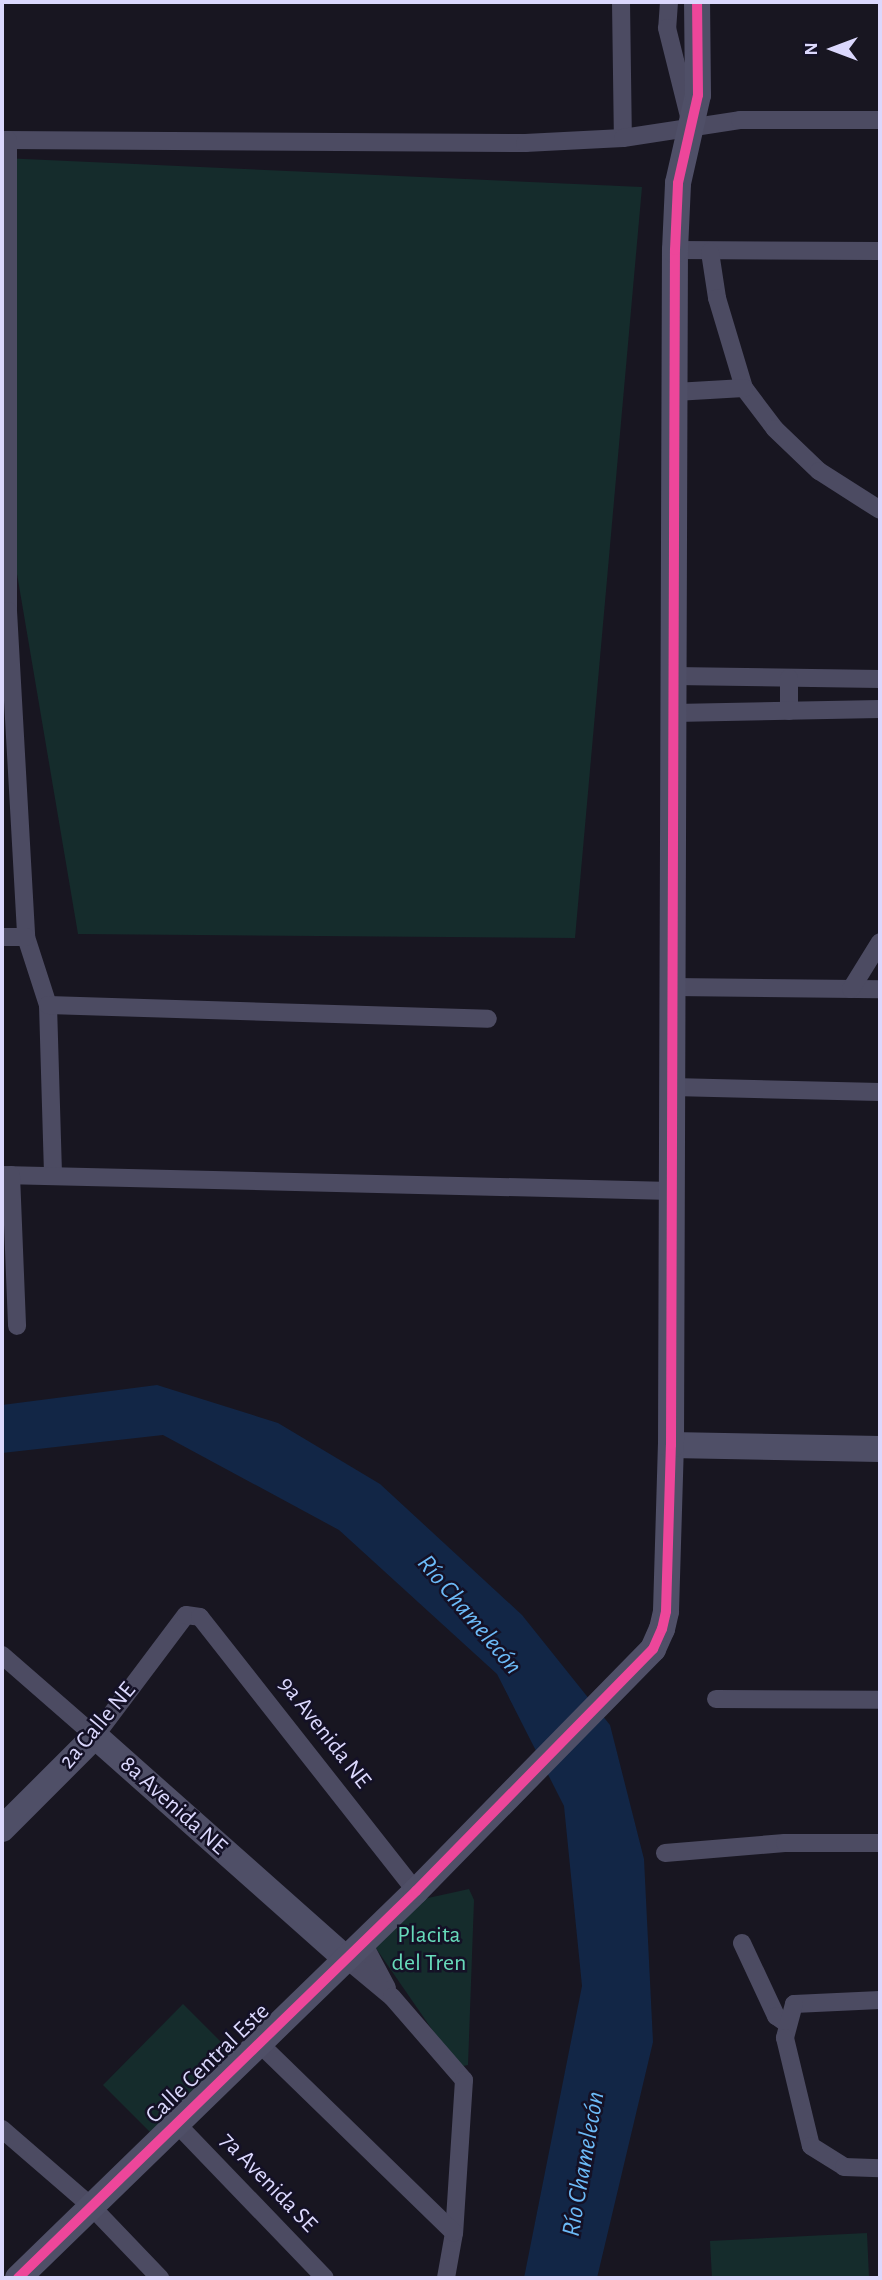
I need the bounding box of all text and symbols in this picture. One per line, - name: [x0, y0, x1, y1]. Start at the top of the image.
- north arrow: [798, 14, 868, 84]
- text: N: [802, 42, 821, 56]
- water label: Río Chamelecón: [410, 1549, 528, 1681]
- street label: 9a Avenida NE: [271, 1671, 377, 1795]
- street label: 2a Calle NE: [53, 1677, 143, 1775]
- street label: 8a Avenida NE: [113, 1750, 233, 1862]
- park label: Placita del Tren: [392, 1922, 466, 1978]
- street label: Calle Central Este: [140, 1998, 276, 2130]
- water label: Río Chamelecón: [556, 2089, 612, 2239]
- street label: 7a Avenida SE: [213, 2127, 323, 2239]

